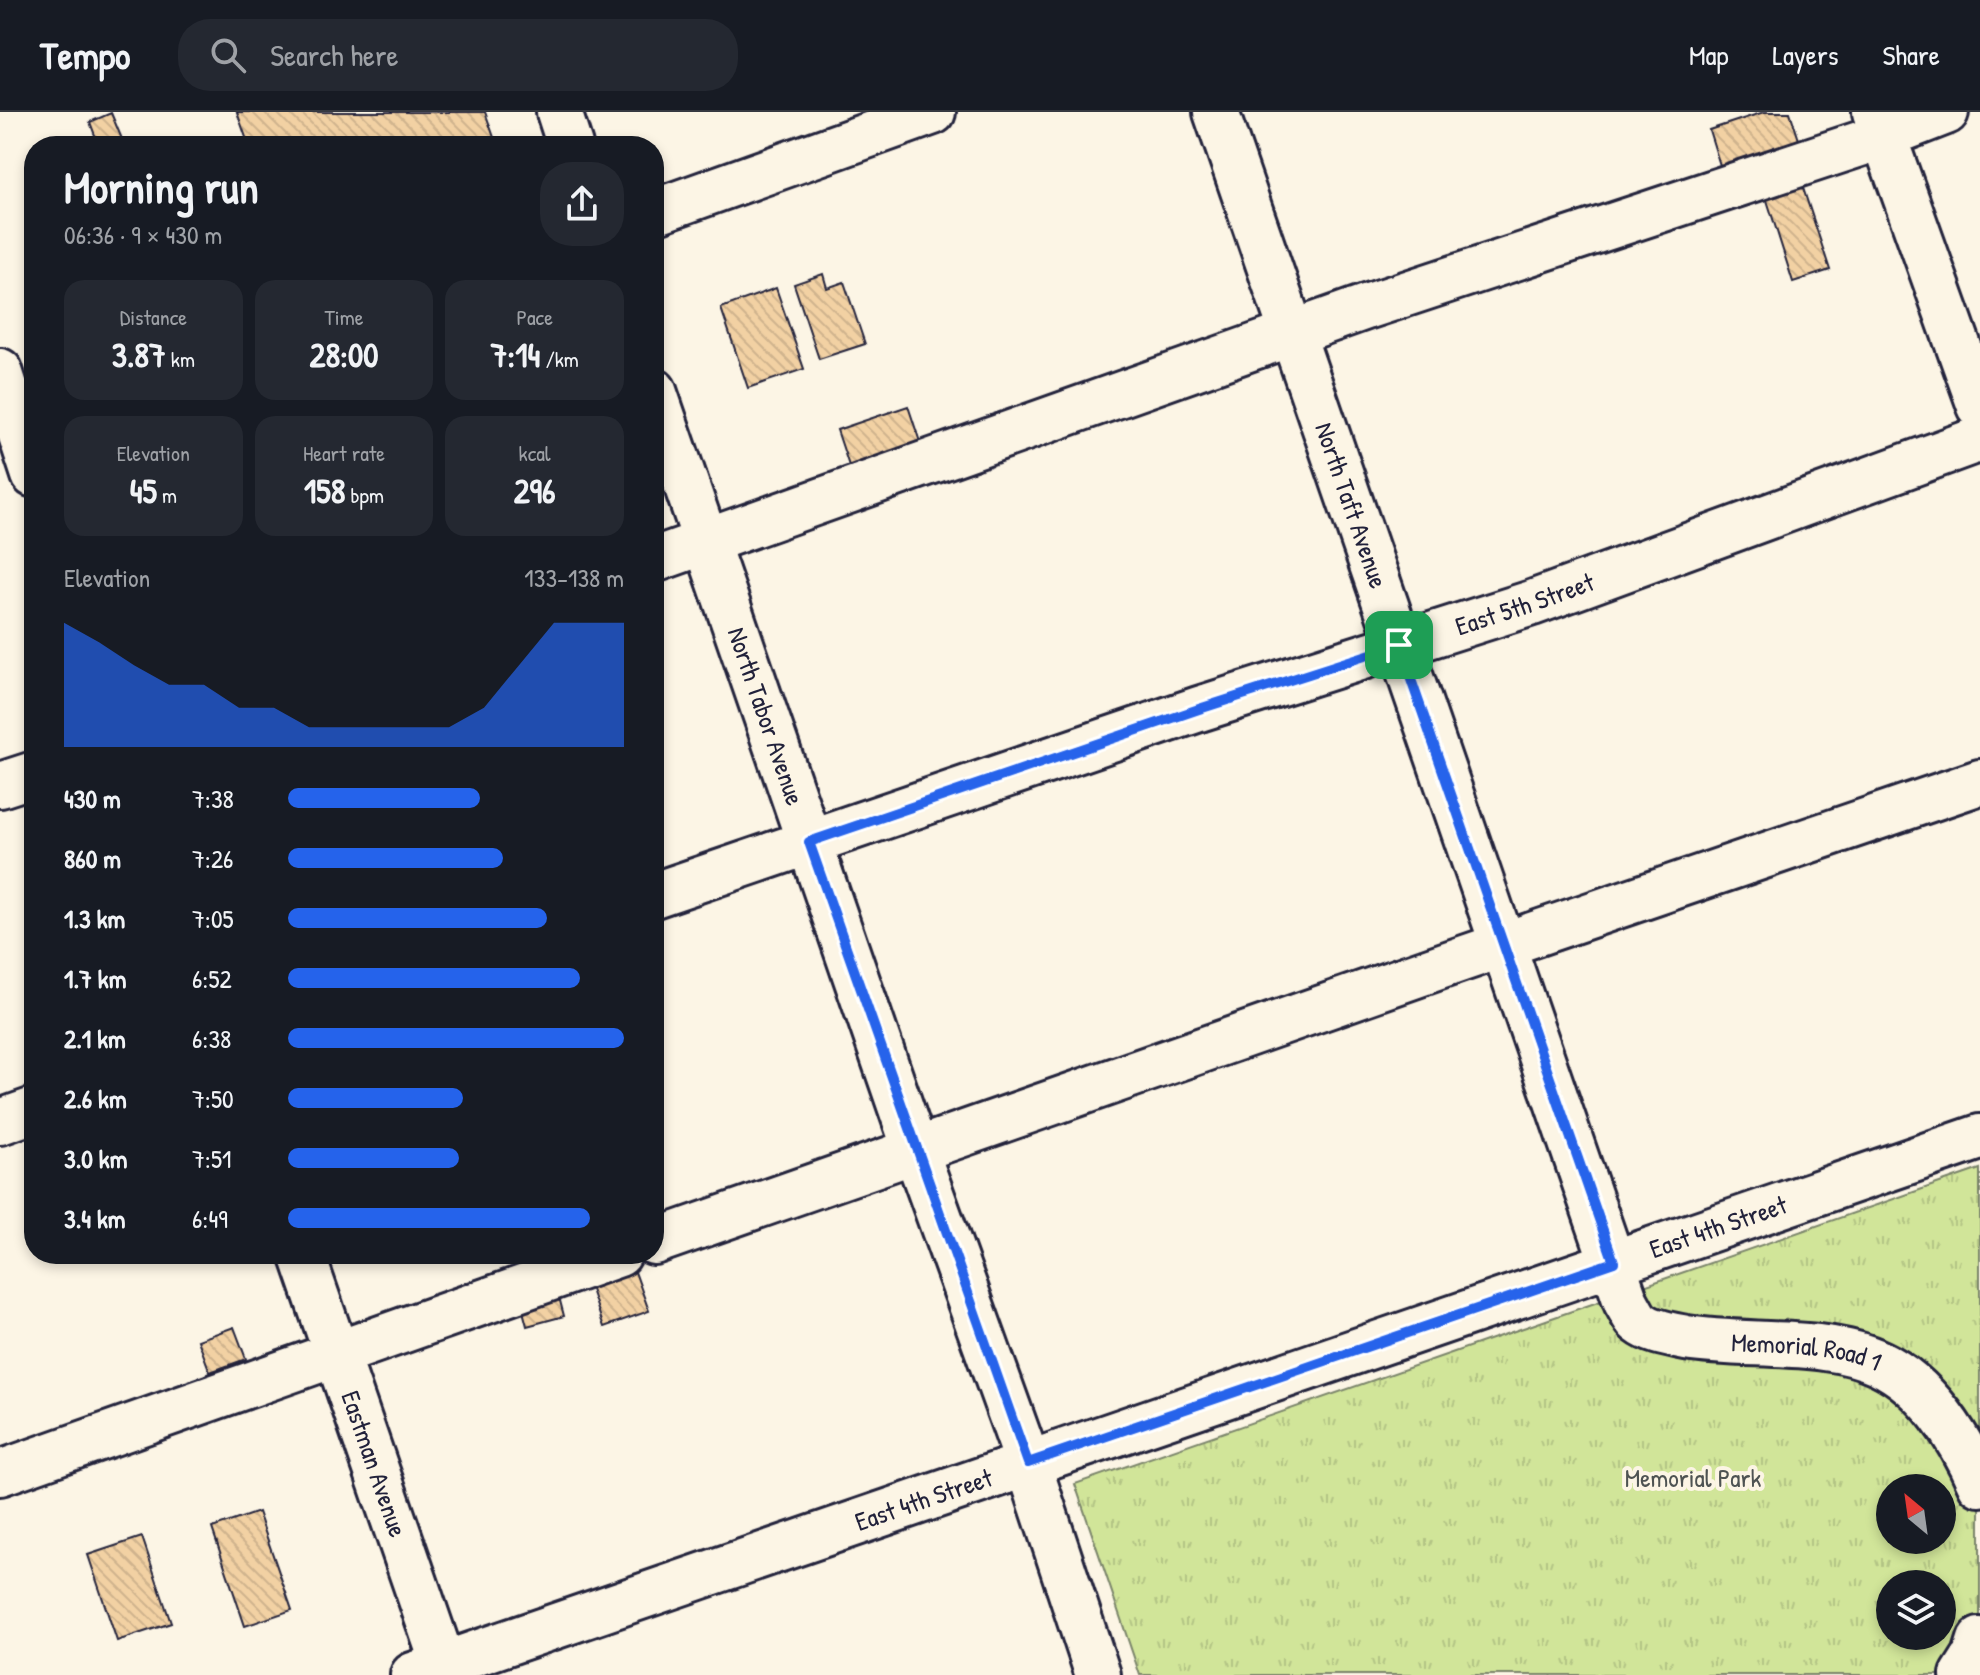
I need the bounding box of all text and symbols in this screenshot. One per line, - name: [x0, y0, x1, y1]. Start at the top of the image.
- search box: [178, 19, 738, 91]
- text: Tempo: [40, 29, 130, 81]
- icon: search: [206, 33, 250, 77]
- text: Search here: [270, 35, 399, 75]
- text: Map: [1689, 36, 1729, 74]
- text: Layers: [1773, 36, 1838, 74]
- text: Share: [1882, 36, 1940, 74]
- text: Morning run: [64, 157, 259, 217]
- button: share: [540, 162, 624, 246]
- text: 06:36 · 9 × 430 m: [64, 217, 222, 252]
- text: Distance: [120, 302, 187, 332]
- text: Time: [325, 302, 363, 332]
- text: Pace: [516, 302, 553, 332]
- text: 3.87: [112, 332, 166, 378]
- text: 28:00: [309, 332, 378, 378]
- text: 7:14: [491, 332, 540, 378]
- text: km: [166, 344, 195, 374]
- text: /km: [540, 344, 579, 374]
- street label: North Taft Avenue: [1307, 418, 1397, 593]
- text: Elevation: [117, 438, 190, 468]
- text: Heart rate: [303, 438, 385, 468]
- text: kcal: [519, 438, 551, 468]
- text: 45: [130, 468, 157, 514]
- text: 158: [304, 468, 345, 514]
- text: 296: [514, 468, 556, 514]
- text: m: [157, 480, 177, 510]
- text: bpm: [345, 480, 384, 510]
- text: Elevation: [64, 560, 150, 595]
- text: 133–138 m: [524, 560, 624, 595]
- street label: East 5th Street: [1451, 563, 1600, 643]
- pin: [1365, 611, 1433, 679]
- street label: North Tabor Avenue: [720, 623, 813, 810]
- icon: arrive: [1377, 623, 1421, 667]
- text: 430 m: [64, 781, 121, 816]
- text: 7:38: [192, 781, 234, 816]
- text: 860 m: [64, 841, 121, 876]
- text: 7:26: [192, 841, 233, 876]
- text: 1.3 km: [64, 901, 125, 936]
- text: 7:05: [192, 901, 234, 936]
- text: 1.7 km: [64, 961, 126, 996]
- text: 6:52: [192, 961, 232, 996]
- text: 2.1 km: [64, 1021, 126, 1056]
- text: 6:38: [192, 1021, 231, 1056]
- text: 2.6 km: [64, 1081, 127, 1116]
- text: 7:50: [192, 1081, 234, 1116]
- text: 3.0 km: [64, 1141, 127, 1176]
- text: 7:51: [192, 1141, 231, 1176]
- street label: East 4th Street: [1645, 1186, 1792, 1266]
- text: 3.4 km: [64, 1201, 125, 1236]
- text: 6:49: [192, 1201, 228, 1236]
- street label: Memorial Road 1: [1731, 1324, 1887, 1379]
- street label: Eastman Avenue: [333, 1386, 416, 1541]
- street label: East 4th Street: [850, 1459, 998, 1539]
- park label: Memorial Park: [1625, 1460, 1761, 1495]
- north arrow: [1876, 1474, 1956, 1554]
- map controls: [1876, 1474, 1956, 1650]
- button: layers: [1876, 1570, 1956, 1650]

